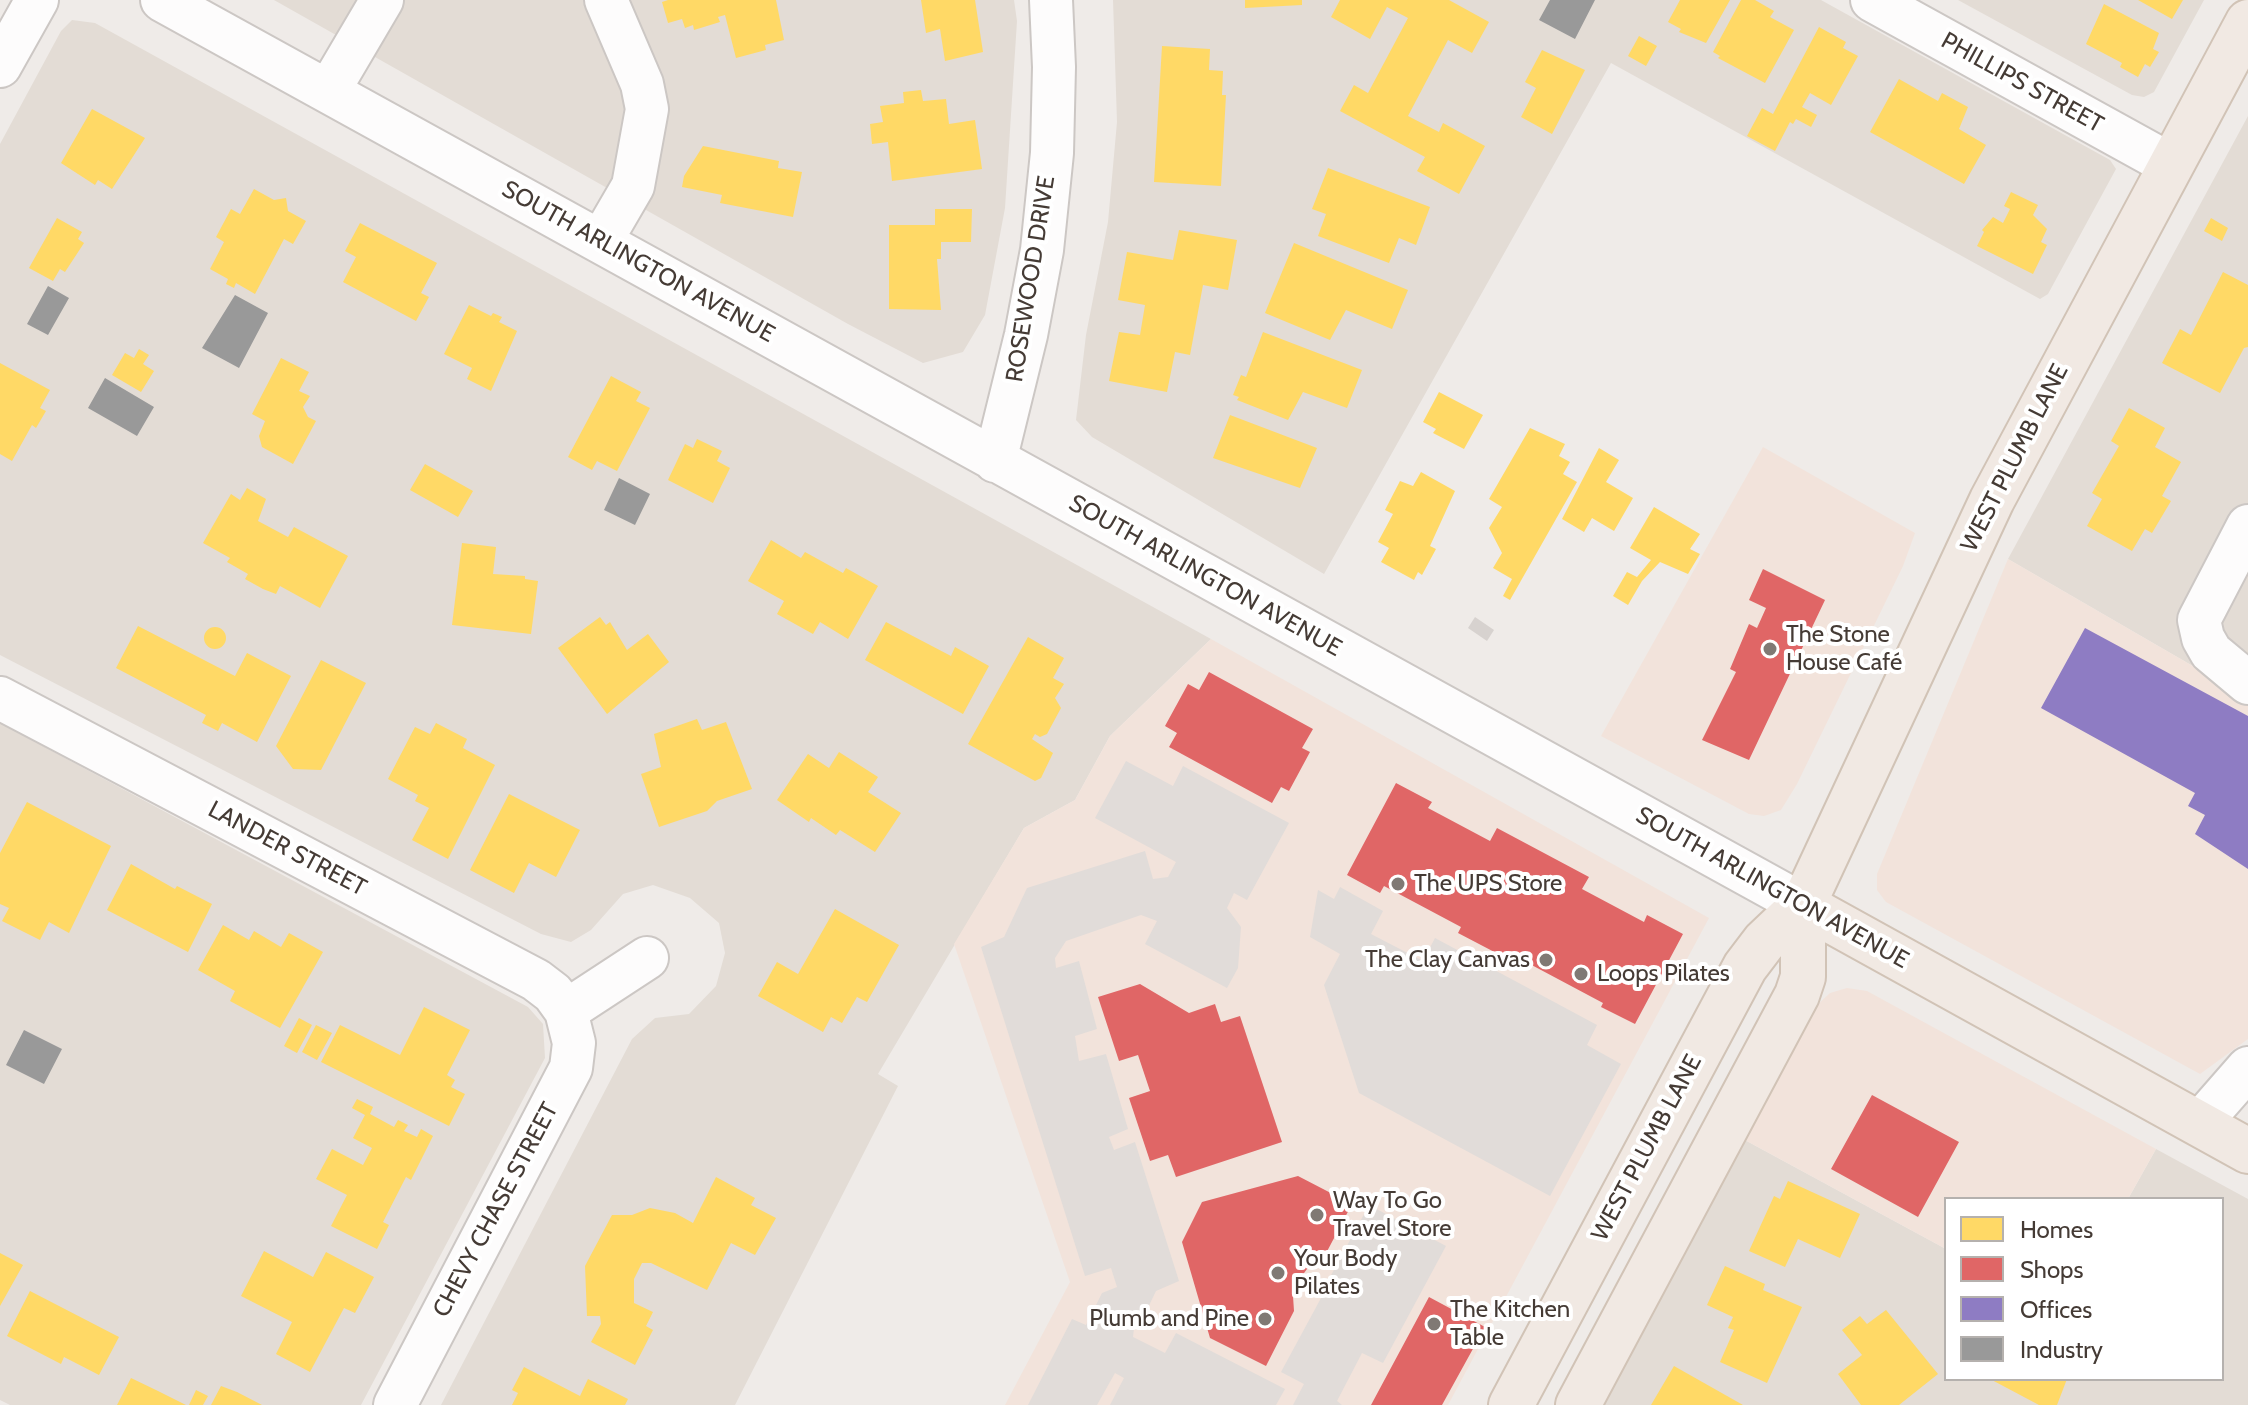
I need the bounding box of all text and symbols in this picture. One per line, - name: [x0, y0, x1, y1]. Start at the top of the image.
- street label: PHILLIPS STREET: [1936, 27, 2108, 139]
- street label: ROSEWOOD DRIVE: [1000, 174, 1062, 384]
- street label: SOUTH ARLINGTON AVENUE: [497, 175, 779, 349]
- street label: WEST PLUMB LANE: [1955, 359, 2075, 557]
- street label: SOUTH ARLINGTON AVENUE: [1064, 489, 1346, 663]
- place label: The Stone House Café: [1786, 621, 1902, 677]
- marker: The Stone House Café: [1761, 640, 1779, 658]
- street label: LANDER STREET: [203, 795, 371, 903]
- street label: SOUTH ARLINGTON AVENUE: [1631, 801, 1913, 975]
- place label: The UPS Store: [1414, 870, 1562, 898]
- marker: The UPS Store: [1389, 875, 1407, 893]
- place label: The Clay Canvas: [1365, 946, 1530, 974]
- marker: The Clay Canvas: [1537, 951, 1555, 969]
- place label: Loops Pilates: [1597, 960, 1730, 988]
- marker: Loops Pilates: [1572, 965, 1590, 983]
- street label: WEST PLUMB LANE: [1586, 1050, 1708, 1246]
- street label: CHEVY CHASE STREET: [427, 1098, 565, 1322]
- place label: Way To Go Travel Store: [1333, 1187, 1452, 1243]
- legend: [1944, 1197, 2224, 1381]
- marker: Way To Go Travel Store: [1308, 1206, 1326, 1224]
- text: Homes: [2020, 1215, 2093, 1244]
- place label: Your Body Pilates: [1294, 1245, 1397, 1301]
- text: Shops: [2020, 1255, 2083, 1284]
- marker: Your Body Pilates: [1269, 1264, 1287, 1282]
- text: Offices: [2020, 1295, 2092, 1324]
- place label: The Kitchen Table: [1450, 1296, 1570, 1352]
- place label: Plumb and Pine: [1089, 1305, 1249, 1333]
- marker: Plumb and Pine: [1256, 1310, 1274, 1328]
- marker: The Kitchen Table: [1425, 1315, 1443, 1333]
- text: Industry: [2020, 1335, 2103, 1364]

